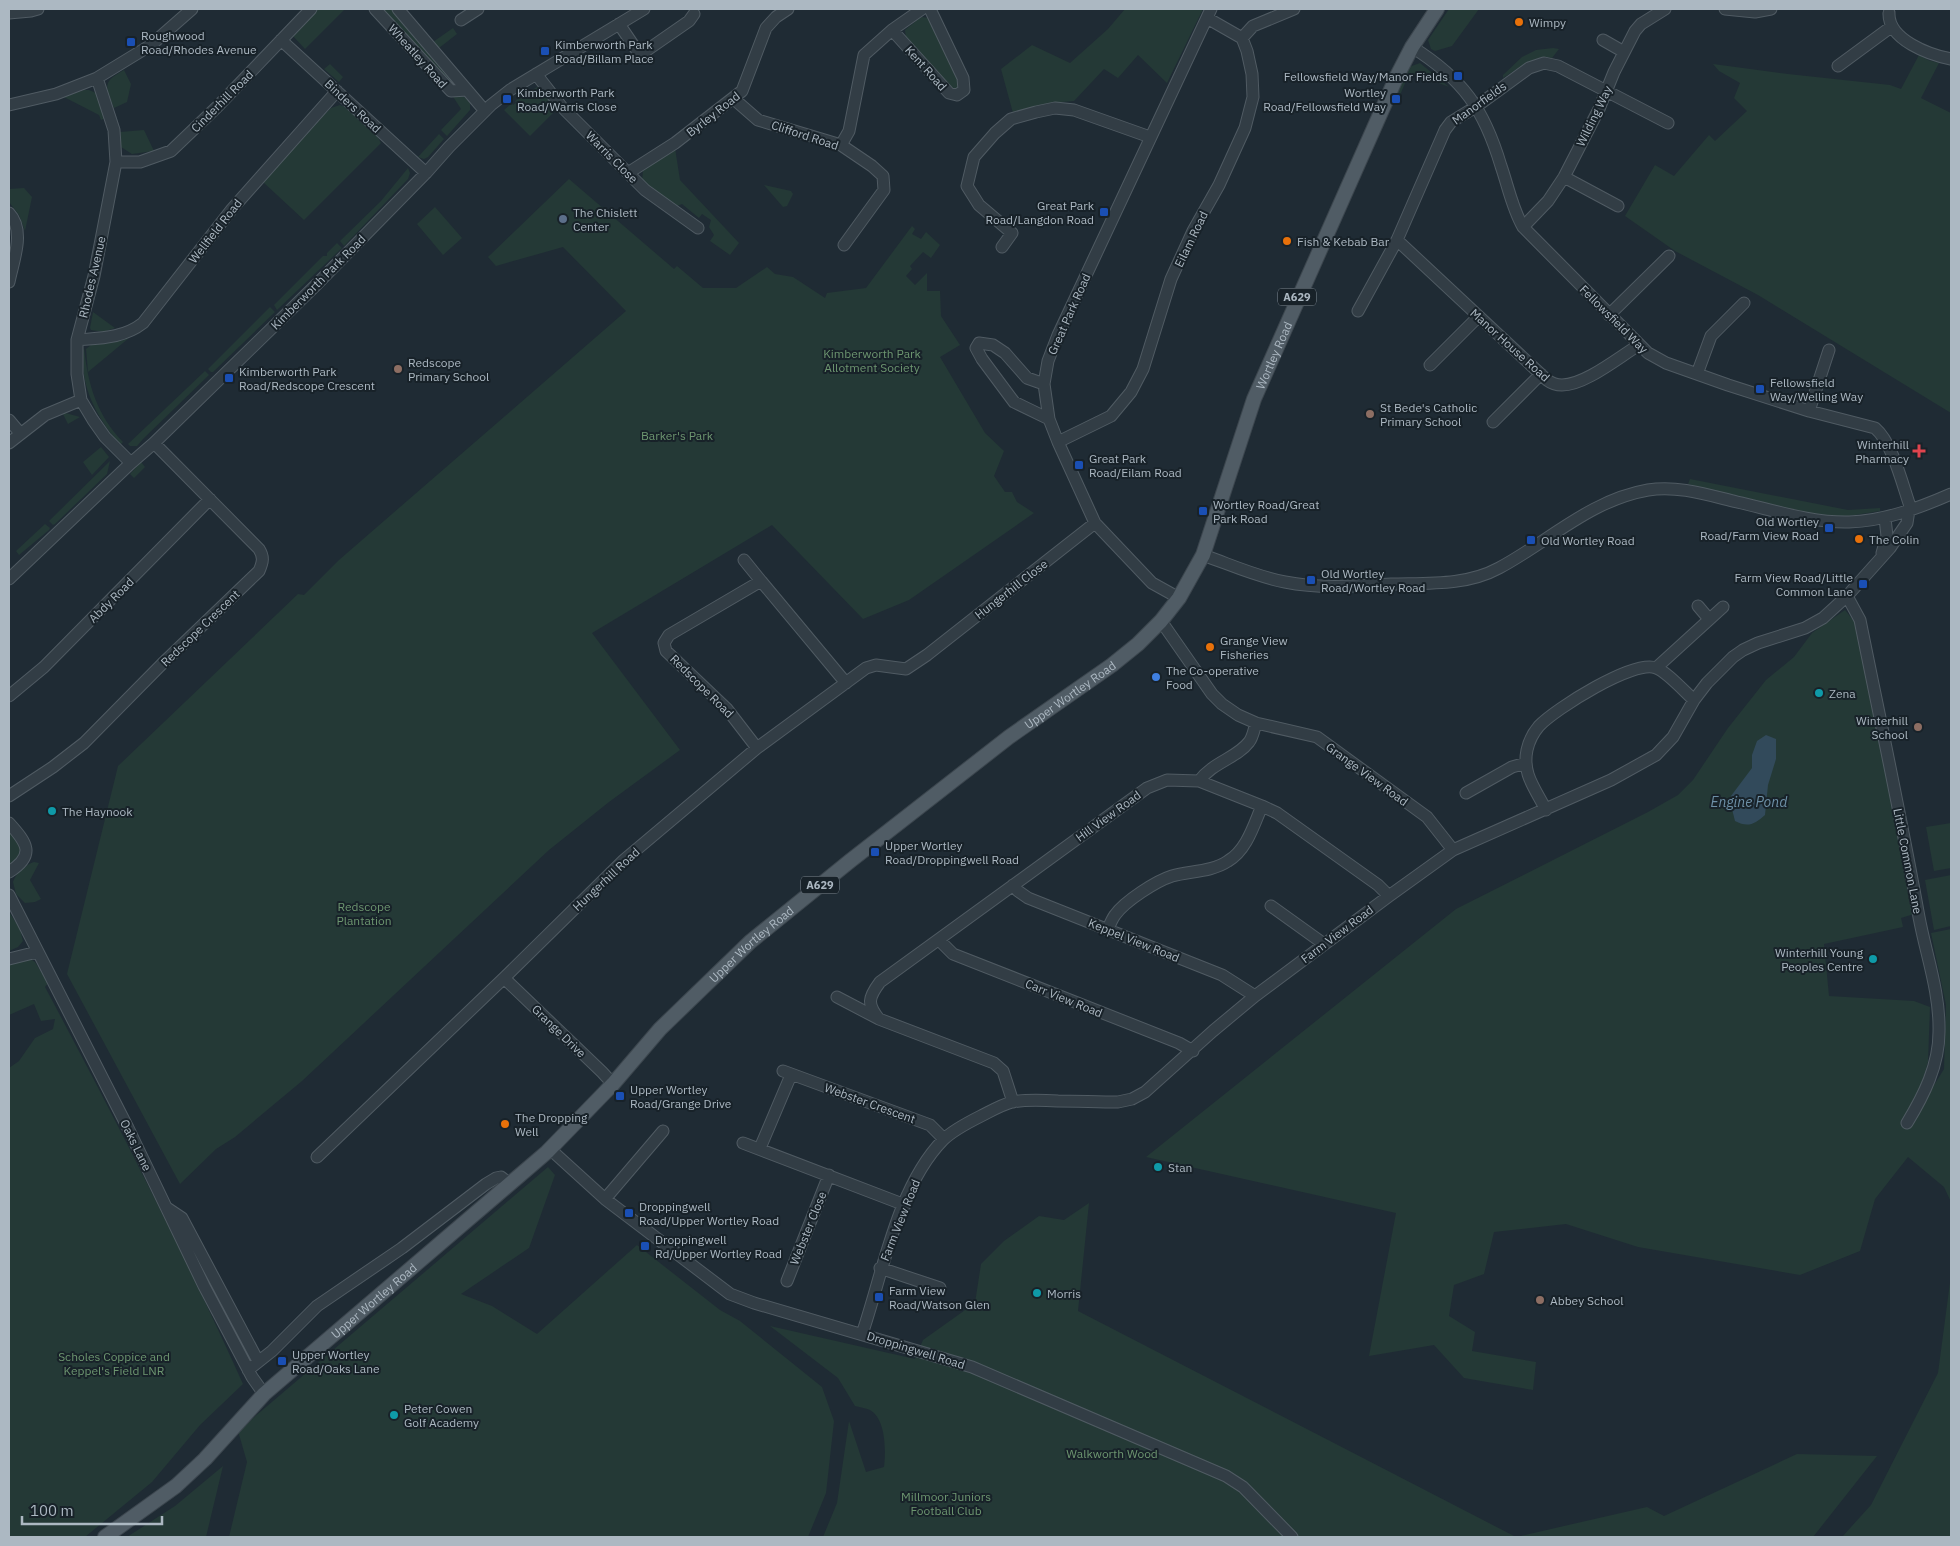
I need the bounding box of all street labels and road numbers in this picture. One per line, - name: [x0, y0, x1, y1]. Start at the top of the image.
- street label: Wheatley Road: [385, 21, 451, 91]
- street label: Kent Road: [902, 42, 950, 94]
- street label: Cinderhill Road: [188, 67, 256, 135]
- street label: Binders Road: [322, 76, 384, 136]
- street label: Manorfields: [1449, 78, 1509, 128]
- street label: Wilding Way: [1573, 83, 1615, 149]
- street label: Byrley Road: [683, 88, 743, 140]
- street label: Clifford Road: [769, 117, 841, 153]
- street label: Warris Close: [583, 128, 641, 186]
- street label: Wellfield Road: [185, 196, 245, 266]
- street label: Eilam Road: [1171, 208, 1211, 270]
- street label: Kimberworth Park Road: [267, 231, 369, 333]
- street label: Rhodes Avenue: [75, 234, 109, 319]
- street label: Great Park Road: [1044, 271, 1094, 357]
- street label: Fellowsfield Way: [1577, 282, 1651, 356]
- road number: A629: [1278, 288, 1316, 306]
- street label: Manor House Road: [1467, 305, 1553, 385]
- street label: Wortley Road: [1252, 319, 1295, 391]
- street label: Hungerhill Close: [972, 556, 1051, 622]
- street label: Abdy Road: [85, 574, 137, 626]
- street label: Redscope Crescent: [157, 587, 243, 669]
- street label: Redscope Road: [667, 651, 737, 721]
- street label: Upper Wortley Road: [1021, 657, 1118, 732]
- street label: Grange View Road: [1323, 739, 1411, 809]
- street label: Hill View Road: [1072, 787, 1144, 845]
- street label: Little Common Lane: [1890, 807, 1926, 916]
- street label: Hungerhill Road: [569, 844, 643, 914]
- road number: A629: [801, 876, 839, 894]
- street label: Upper Wortley Road: [706, 902, 796, 985]
- street label: Farm View Road: [1298, 902, 1376, 966]
- street label: Keppel View Road: [1086, 915, 1182, 965]
- street label: Carr View Road: [1023, 976, 1105, 1020]
- street label: Grange Drive: [529, 1001, 589, 1061]
- street label: Webster Crescent: [823, 1080, 917, 1126]
- street label: Oaks Lane: [117, 1117, 155, 1174]
- street label: Farm View Road: [877, 1177, 923, 1263]
- street label: Webster Close: [786, 1189, 830, 1267]
- street label: Upper Wortley Road: [328, 1259, 420, 1341]
- street label: Droppingwell Road: [865, 1328, 967, 1372]

